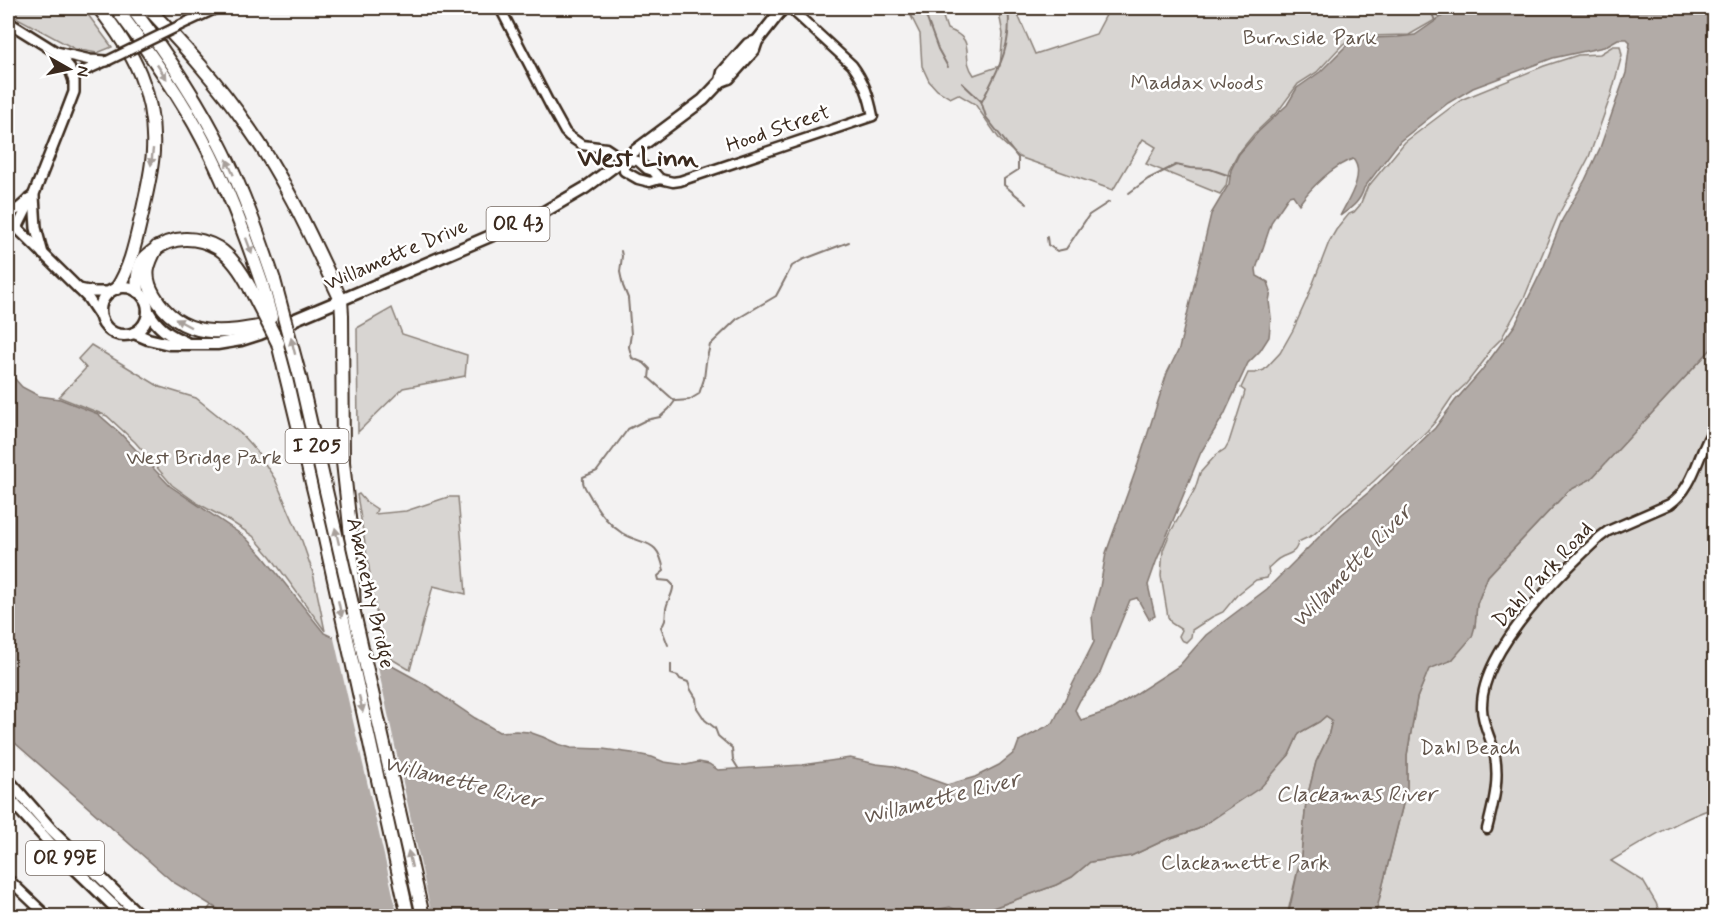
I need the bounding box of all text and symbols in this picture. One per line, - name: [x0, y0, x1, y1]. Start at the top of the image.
- park label: Burnside Park: [1243, 24, 1377, 52]
- north arrow: [39, 39, 99, 99]
- text: N: [71, 64, 94, 78]
- one-way arrow: [156, 64, 167, 80]
- park label: Maddax Woods: [1131, 69, 1263, 97]
- street label: Hood Street: [722, 98, 834, 160]
- district label: West Linn: [578, 141, 699, 176]
- one-way arrow: [147, 148, 156, 167]
- one-way arrow: [226, 158, 235, 175]
- road number: OR 43: [486, 207, 550, 241]
- street label: Willamette Drive: [320, 212, 472, 298]
- one-way arrow: [244, 237, 254, 255]
- one-way arrow: [174, 318, 191, 328]
- one-way arrow: [287, 337, 297, 355]
- road number: I 205: [286, 429, 348, 463]
- park label: West Bridge Park: [126, 444, 282, 472]
- water label: Willamette River: [1286, 497, 1420, 635]
- street label: Abernethy Bridge: [337, 515, 401, 672]
- street label: Dahl Park Road: [1487, 516, 1599, 634]
- one-way arrow: [332, 526, 341, 545]
- one-way arrow: [335, 600, 345, 619]
- one-way arrow: [356, 695, 366, 713]
- park label: Dahl Beach: [1420, 734, 1520, 762]
- water label: Willamette River: [380, 750, 546, 817]
- water label: Willamette River: [859, 765, 1025, 832]
- water label: Clackamas River: [1276, 781, 1439, 809]
- road number: OR 99E: [26, 841, 104, 875]
- park label: Clackamette Park: [1161, 849, 1329, 877]
- one-way arrow: [405, 850, 414, 869]

